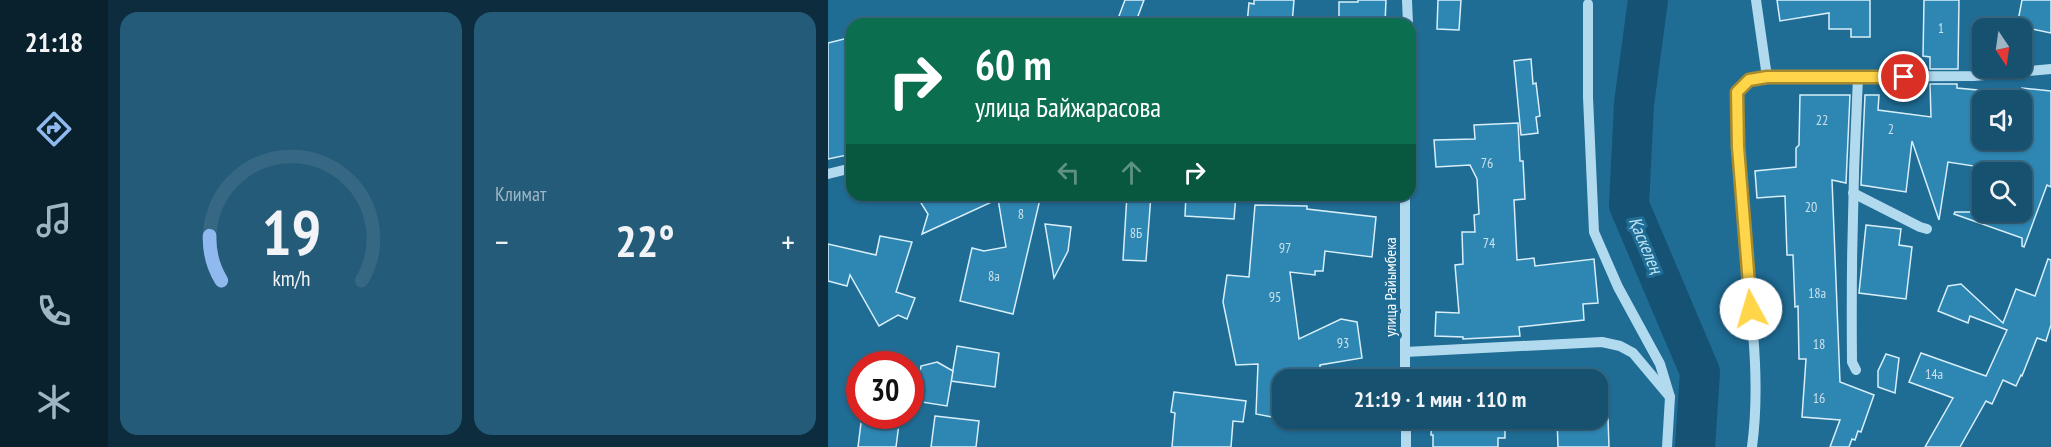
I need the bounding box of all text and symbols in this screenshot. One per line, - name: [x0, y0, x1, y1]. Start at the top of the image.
- north arrow: [1972, 18, 2032, 78]
- map controls: [1972, 18, 2032, 222]
- house number: 1: [1938, 19, 1944, 37]
- text: 21:18: [25, 25, 83, 59]
- text: 60 m: [975, 37, 1052, 92]
- icon: right: [876, 42, 954, 120]
- pin: [1878, 51, 1929, 102]
- icon: arrive: [1887, 60, 1920, 93]
- text: улица Байжарасова: [975, 90, 1161, 124]
- button: sound: [1972, 90, 2032, 150]
- icon: directions: [33, 108, 75, 150]
- house number: 22: [1816, 111, 1828, 129]
- house number: 2: [1888, 120, 1894, 138]
- house number: 76: [1481, 154, 1493, 172]
- icon: left: [1052, 156, 1085, 189]
- icon: ahead: [1115, 156, 1148, 189]
- icon: right: [1178, 156, 1211, 189]
- button: search: [1972, 162, 2032, 222]
- text: Климат: [495, 181, 546, 207]
- text: 19: [261, 191, 321, 272]
- house number: 20: [1805, 198, 1817, 216]
- icon: music: [33, 199, 75, 241]
- house number: 8: [1018, 205, 1024, 223]
- text: 22°: [615, 211, 675, 269]
- water label: Қаскелең: [1624, 213, 1669, 279]
- text: −: [495, 220, 509, 263]
- text: +: [781, 220, 795, 263]
- house number: 8Б: [1130, 224, 1142, 242]
- house number: 74: [1483, 234, 1496, 252]
- street label: улица Райымбека: [1380, 237, 1400, 337]
- house number: 97: [1279, 239, 1291, 257]
- text: km/h: [272, 264, 310, 292]
- house number: 8а: [988, 267, 1000, 285]
- position arrow: [1719, 277, 1783, 341]
- house number: 18а: [1808, 284, 1826, 302]
- house number: 95: [1269, 288, 1281, 306]
- icon: phone: [33, 290, 75, 332]
- house number: 93: [1337, 334, 1349, 352]
- house number: 18: [1813, 335, 1825, 353]
- speed limit sign: 30: [846, 351, 924, 429]
- house number: 14а: [1925, 365, 1943, 383]
- icon: climate: [33, 381, 75, 423]
- text: 21:19 · 1 мин · 110 m: [1354, 385, 1526, 413]
- house number: 16: [1813, 389, 1825, 407]

